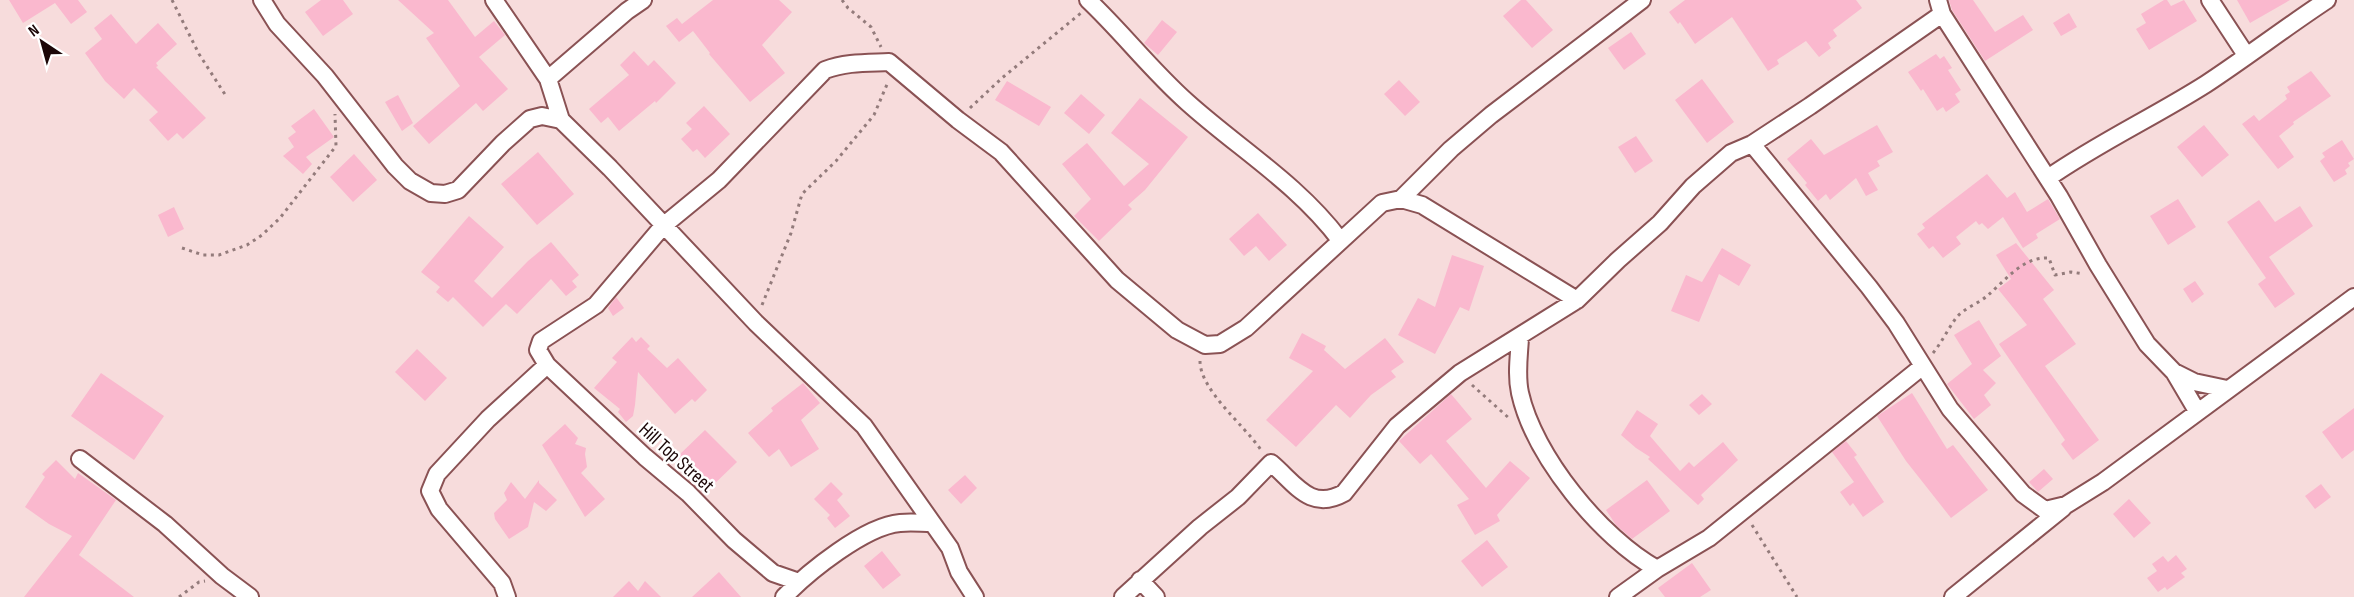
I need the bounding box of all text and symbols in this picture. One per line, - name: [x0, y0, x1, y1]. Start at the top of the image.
- north arrow: [12, 12, 72, 72]
- text: N: [25, 21, 43, 41]
- street label: Hill Top Street: [634, 418, 719, 498]

